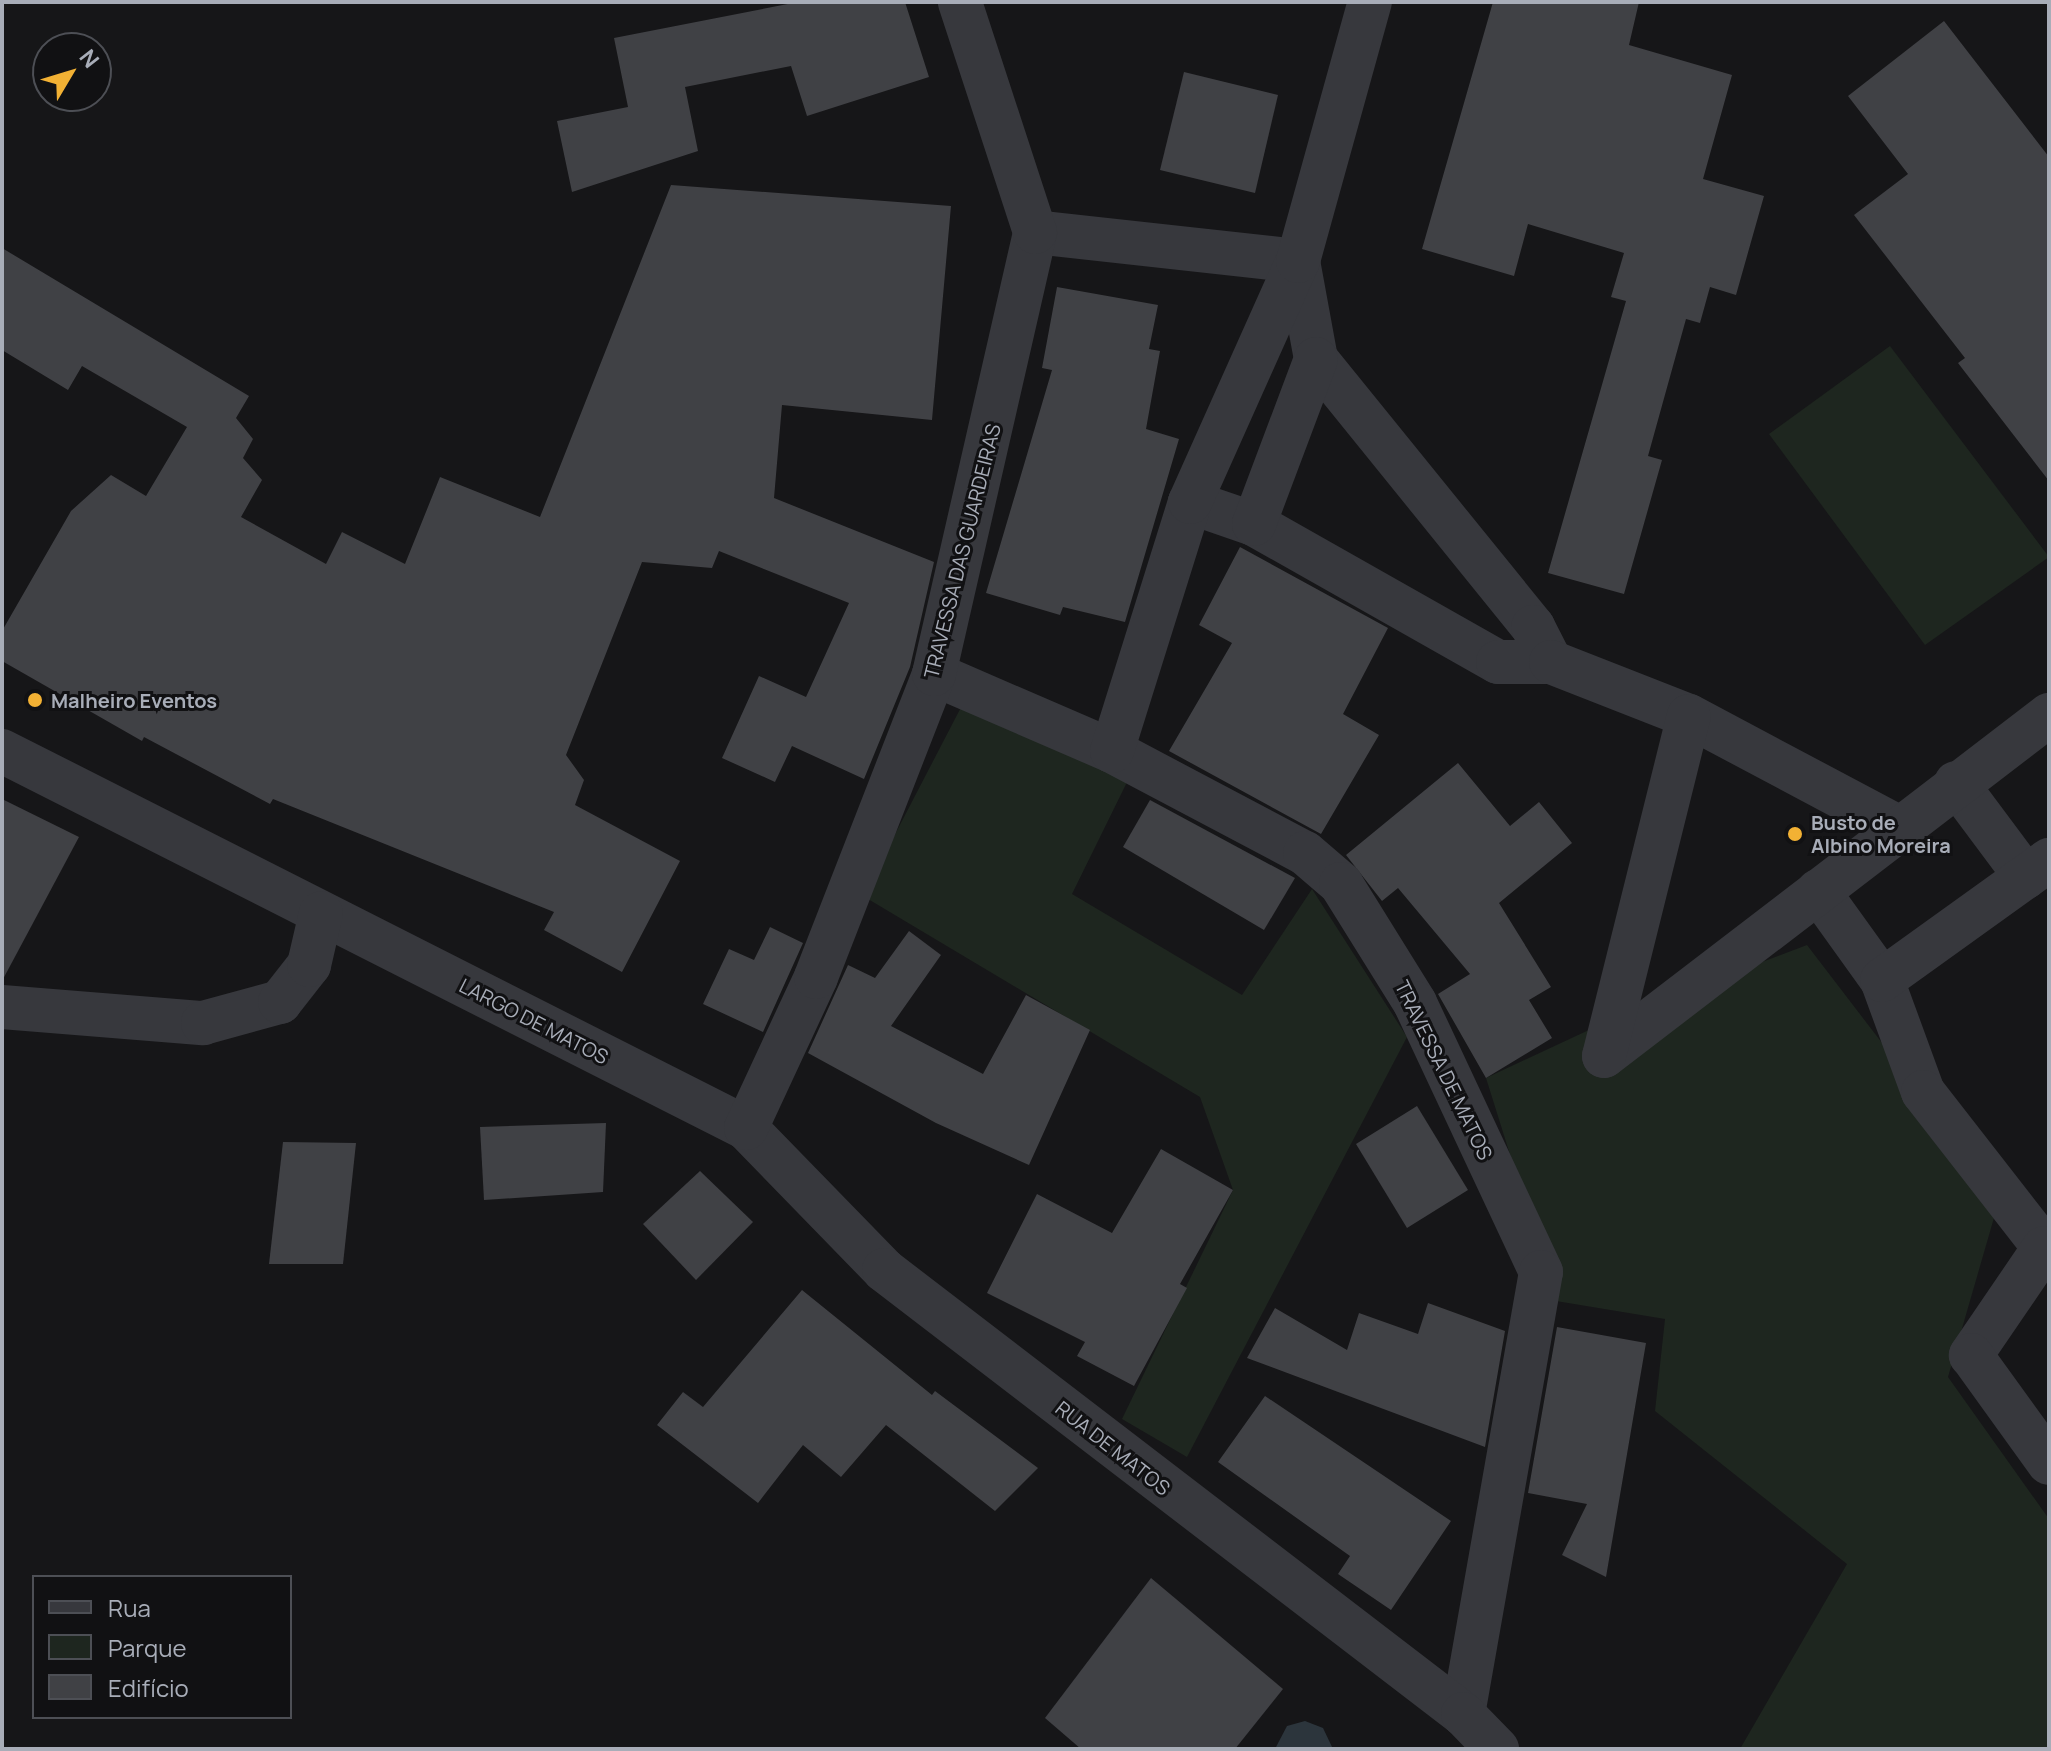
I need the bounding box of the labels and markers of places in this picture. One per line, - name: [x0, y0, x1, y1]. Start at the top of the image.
- place label: Malheiro Eventos: [51, 688, 217, 712]
- marker: Malheiro Eventos: [26, 691, 44, 709]
- place label: Busto de Albino Moreira: [1811, 810, 1951, 857]
- marker: Busto de Albino Moreira: [1786, 825, 1804, 843]

